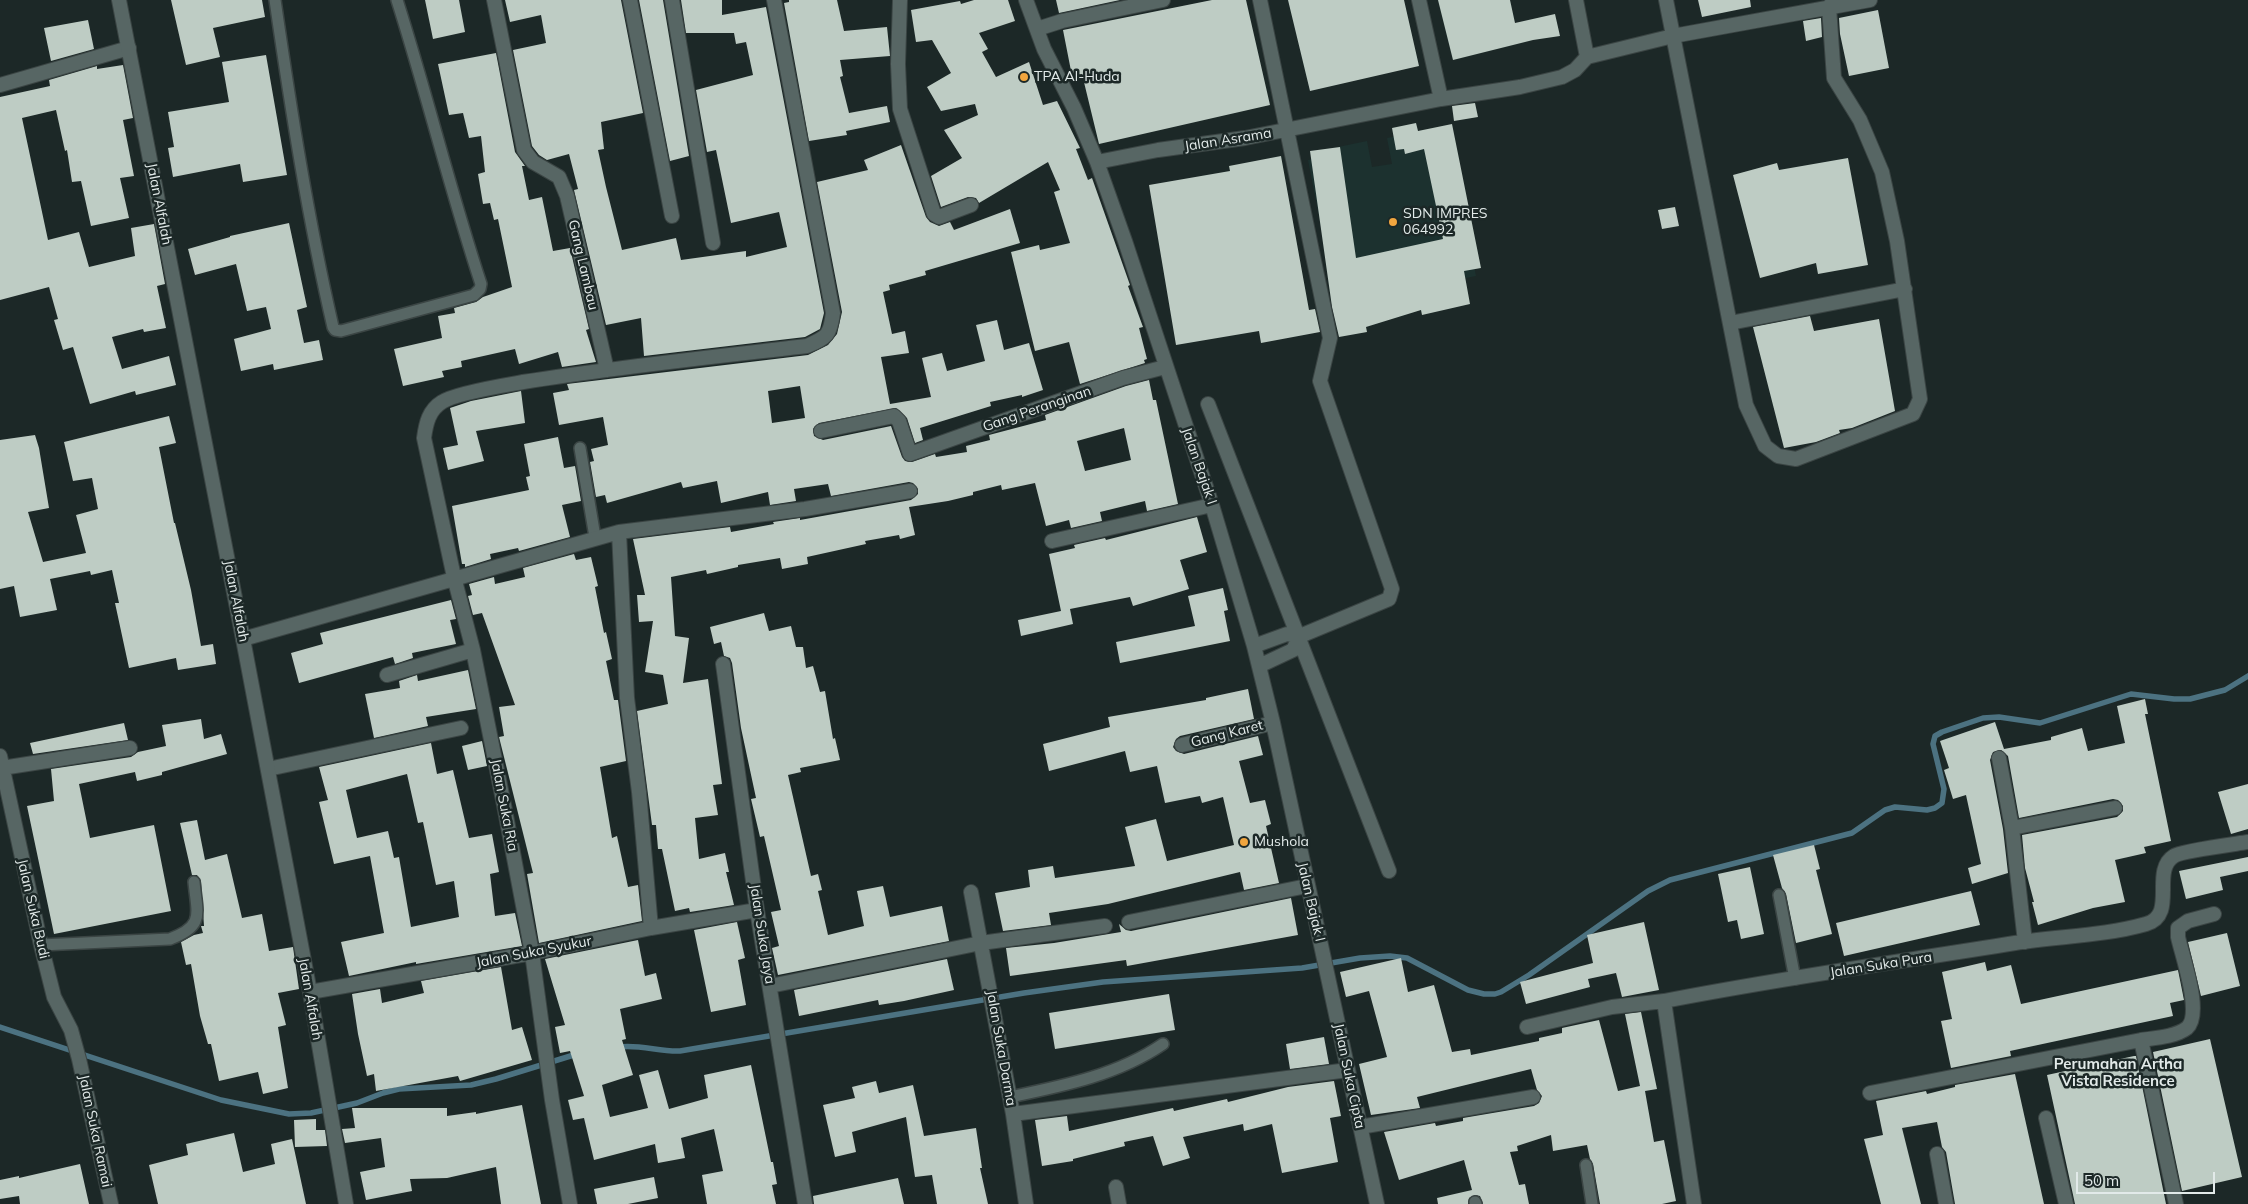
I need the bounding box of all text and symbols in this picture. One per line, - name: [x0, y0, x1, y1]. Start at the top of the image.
- place label: TPA Al-Huda: [1034, 69, 1120, 85]
- marker: TPA Al-Huda: [1018, 71, 1030, 83]
- street label: Jalan Asrama: [1183, 125, 1273, 155]
- street label: Jalan Alfalah: [143, 162, 175, 246]
- place label: SDN IMPRES 064992: [1403, 206, 1488, 238]
- marker: SDN IMPRES 064992: [1387, 216, 1399, 228]
- street label: Gang Lambau: [564, 218, 602, 312]
- street label: Gang Peranginan: [981, 383, 1093, 435]
- street label: Jalan Bajak I: [1178, 425, 1220, 507]
- street label: Jalan Alfalah: [220, 559, 252, 643]
- street label: Gang Karet: [1189, 717, 1265, 751]
- street label: Jalan Suka Ria: [487, 757, 521, 853]
- place label: Mushola: [1254, 834, 1309, 850]
- marker: Mushola: [1238, 836, 1250, 848]
- street label: Jalan Suka Budi: [13, 857, 53, 961]
- street label: Jalan Bajak I: [1294, 861, 1328, 943]
- street label: Jalan Suka Jaya: [746, 883, 778, 985]
- street label: Jalan Suka Syukur: [475, 933, 593, 971]
- street label: Jalan Suka Pura: [1829, 949, 1933, 981]
- street label: Jalan Alfalah: [295, 957, 325, 1041]
- street label: Jalan Suka Darma: [983, 989, 1019, 1107]
- street label: Jalan Suka Cipta: [1330, 1022, 1368, 1130]
- district label: Perumahan Artha Vista Residence: [2054, 1055, 2182, 1090]
- street label: Jalan Suka Ramai: [75, 1073, 115, 1189]
- scale bar: [2078, 1162, 2217, 1194]
- text: 50 m: [2084, 1171, 2119, 1190]

